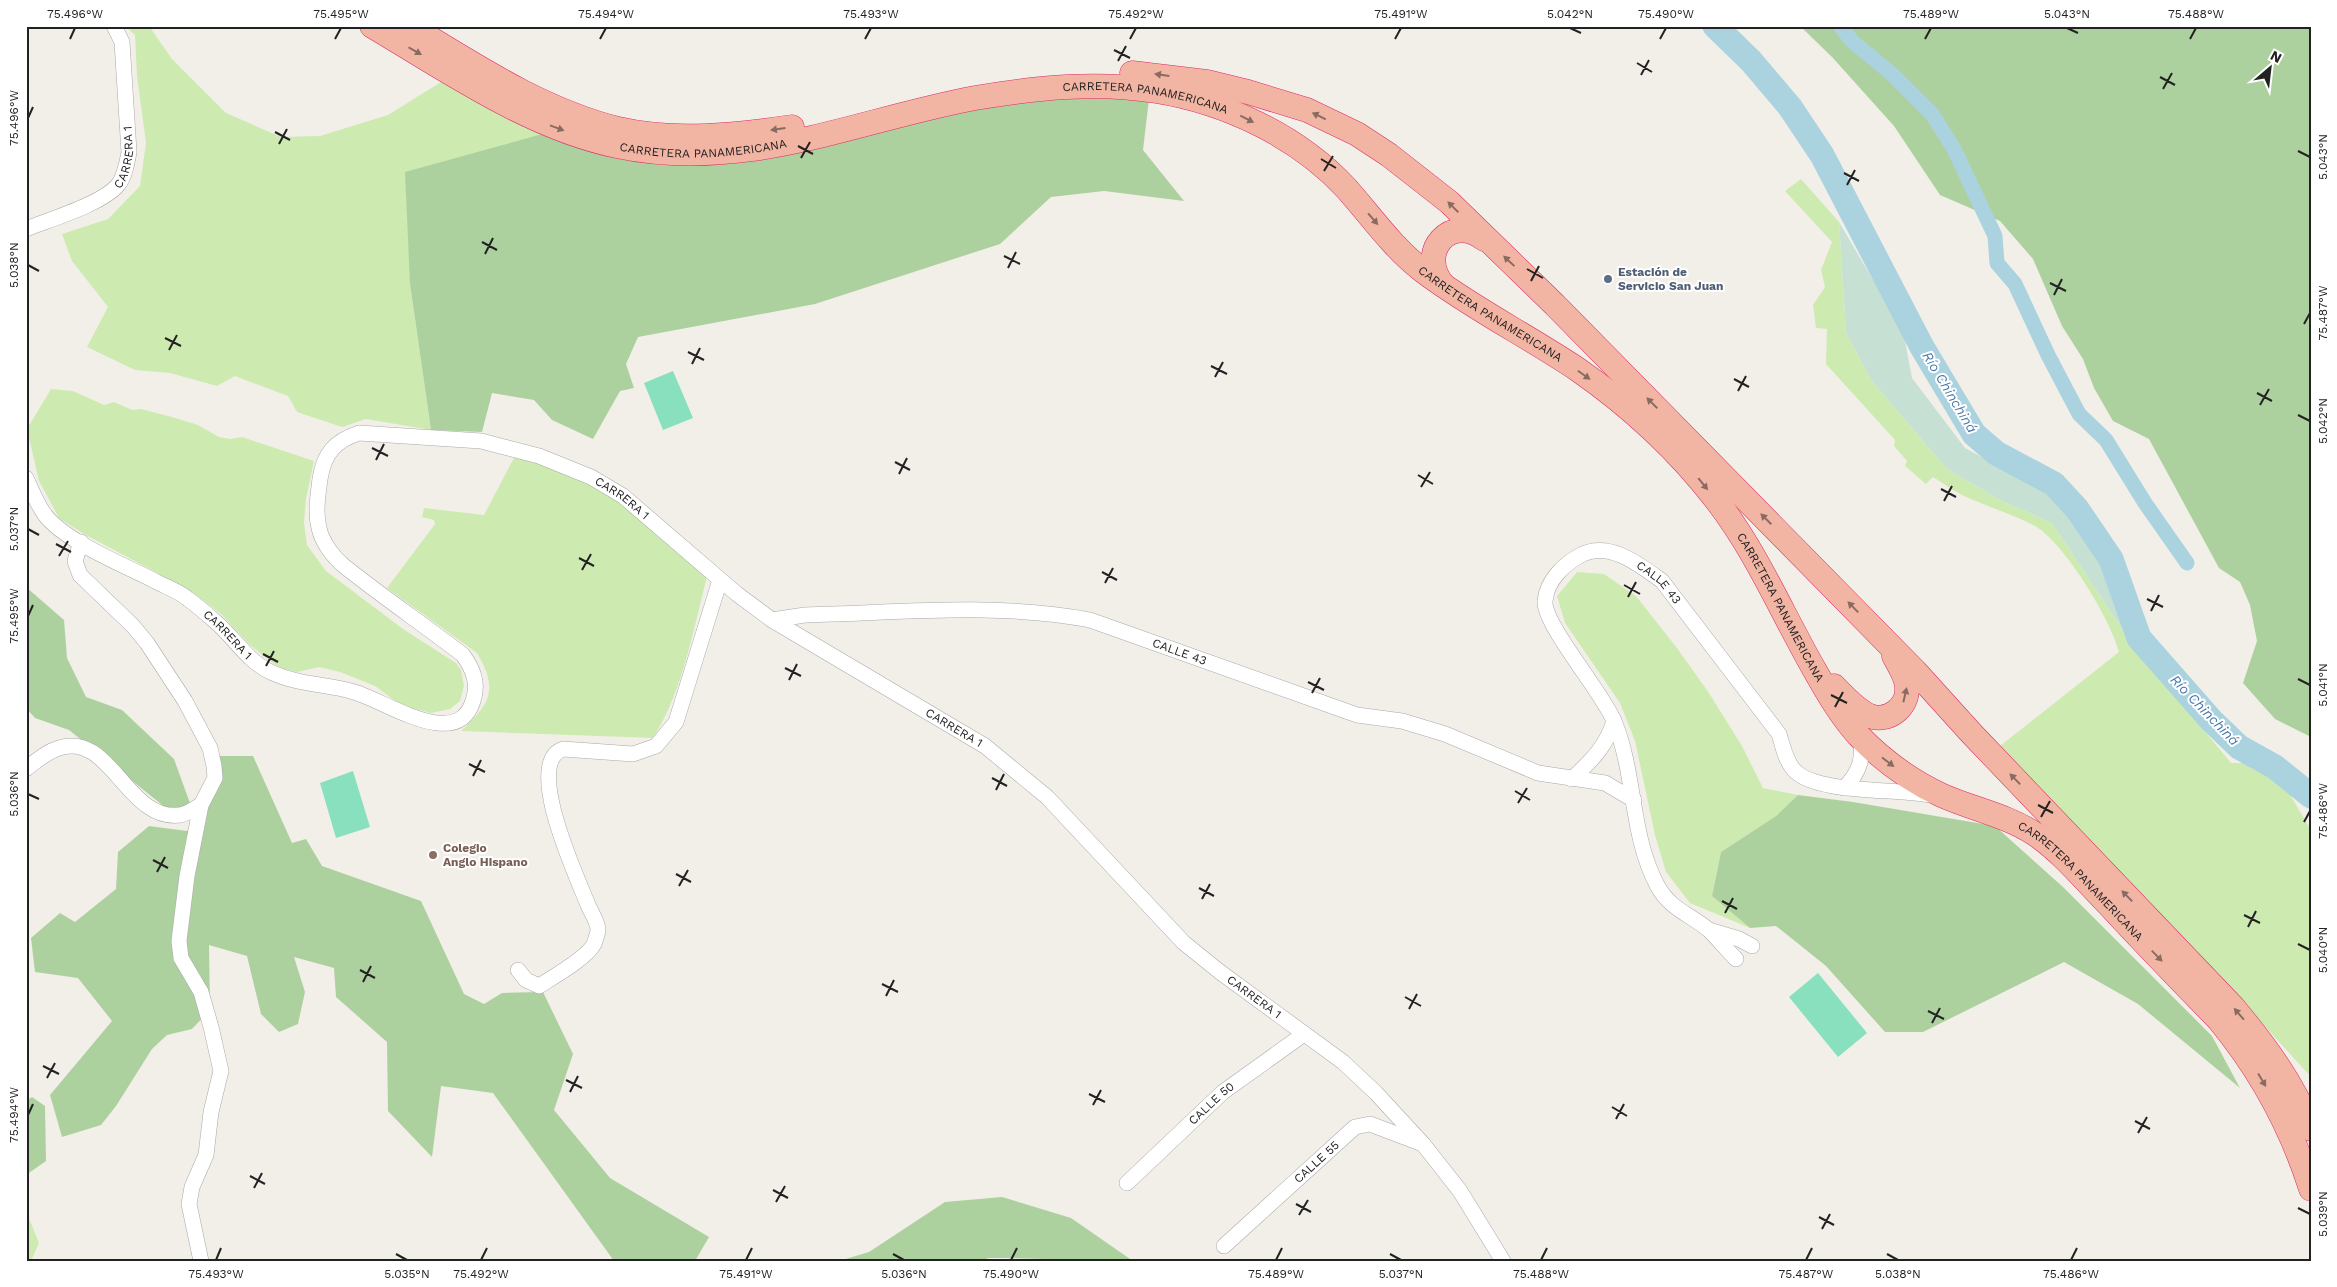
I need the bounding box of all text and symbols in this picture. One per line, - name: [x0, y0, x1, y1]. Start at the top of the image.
- text: 75.496°W: [47, 7, 103, 21]
- text: 75.495°W: [313, 7, 369, 21]
- text: 75.494°W: [578, 7, 634, 21]
- text: 75.493°W: [843, 7, 899, 21]
- text: 75.492°W: [1108, 7, 1164, 21]
- text: 75.491°W: [1374, 7, 1428, 21]
- text: 5.042°N: [1547, 7, 1593, 21]
- text: 75.490°W: [1638, 7, 1694, 21]
- text: 75.489°W: [1903, 7, 1959, 21]
- text: 5.043°N: [2044, 7, 2090, 21]
- text: 75.488°W: [2168, 7, 2224, 21]
- north arrow: [2244, 42, 2294, 92]
- one-way arrow: [408, 46, 421, 55]
- text: N: [2268, 47, 2284, 66]
- one-way arrow: [1154, 71, 1170, 79]
- street label: CARRETERA PANAMERICANA: [1062, 79, 1230, 117]
- text: 75.496°W: [7, 90, 21, 146]
- one-way arrow: [1312, 112, 1326, 120]
- one-way arrow: [1240, 115, 1255, 123]
- one-way arrow: [550, 125, 565, 132]
- one-way arrow: [770, 125, 786, 133]
- street label: CARRERA 1: [111, 126, 136, 191]
- text: 5.043°N: [2316, 134, 2330, 180]
- street label: CARRETERA PANAMERICANA: [619, 136, 788, 161]
- one-way arrow: [1447, 201, 1459, 213]
- one-way arrow: [1367, 213, 1379, 225]
- text: 5.038°N: [7, 242, 21, 288]
- one-way arrow: [1503, 255, 1515, 267]
- street label: CARRETERA PANAMERICANA: [1415, 263, 1565, 365]
- place label: Estación de Servicio San Juan: [1618, 265, 1724, 293]
- marker: Estación de Servicio San Juan: [1602, 273, 1614, 285]
- text: 75.487°W: [2316, 285, 2330, 340]
- water label: Río Chinchiná: [1920, 349, 1981, 436]
- one-way arrow: [1577, 370, 1591, 380]
- one-way arrow: [1646, 397, 1658, 409]
- text: 5.042°N: [2316, 398, 2330, 444]
- street label: CARRERA 1: [592, 474, 652, 522]
- one-way arrow: [1698, 478, 1709, 491]
- text: 5.037°N: [7, 507, 21, 551]
- one-way arrow: [1760, 513, 1772, 525]
- street label: CARRETERA PANAMERICANA: [1734, 530, 1827, 685]
- street label: CALLE 43: [1634, 558, 1684, 607]
- text: 75.495°W: [7, 588, 21, 644]
- one-way arrow: [1847, 601, 1859, 613]
- street label: CARRERA 1: [200, 607, 255, 663]
- street label: CALLE 43: [1150, 636, 1208, 668]
- text: 5.041°N: [2316, 663, 2330, 707]
- water label: Río Chinchiná: [2167, 671, 2243, 749]
- one-way arrow: [1901, 687, 1909, 703]
- street label: CARRERA 1: [923, 705, 985, 750]
- one-way arrow: [1881, 757, 1894, 768]
- text: 5.036°N: [7, 771, 21, 817]
- one-way arrow: [2009, 773, 2021, 785]
- text: 75.486°W: [2316, 783, 2330, 839]
- street label: CARRETERA PANAMERICANA: [2016, 819, 2146, 944]
- place label: Colegio Anglo Hispano: [443, 841, 528, 869]
- marker: Colegio Anglo Hispano: [427, 849, 439, 861]
- one-way arrow: [2121, 891, 2133, 903]
- text: 5.040°N: [2316, 927, 2330, 973]
- one-way arrow: [2151, 950, 2163, 962]
- street label: CARRERA 1: [1224, 973, 1284, 1021]
- one-way arrow: [2233, 1009, 2245, 1021]
- one-way arrow: [2258, 1073, 2267, 1086]
- street label: CALLE 50: [1186, 1079, 1237, 1128]
- text: 75.494°W: [7, 1087, 21, 1143]
- street label: CALLE 55: [1291, 1138, 1342, 1186]
- text: 5.039°N: [2316, 1191, 2330, 1237]
- text: 75.493°W: [188, 1267, 244, 1281]
- text: 5.035°N: [384, 1267, 430, 1281]
- text: 75.492°W: [453, 1267, 509, 1281]
- text: 75.491°W: [719, 1267, 773, 1281]
- text: 5.036°N: [881, 1267, 927, 1281]
- text: 75.490°W: [983, 1267, 1039, 1281]
- text: 75.489°W: [1248, 1267, 1304, 1281]
- text: 5.037°N: [1379, 1267, 1423, 1281]
- text: 75.488°W: [1513, 1267, 1569, 1281]
- text: 75.487°W: [1779, 1267, 1834, 1281]
- text: 5.038°N: [1875, 1267, 1921, 1281]
- text: 75.486°W: [2043, 1267, 2099, 1281]

